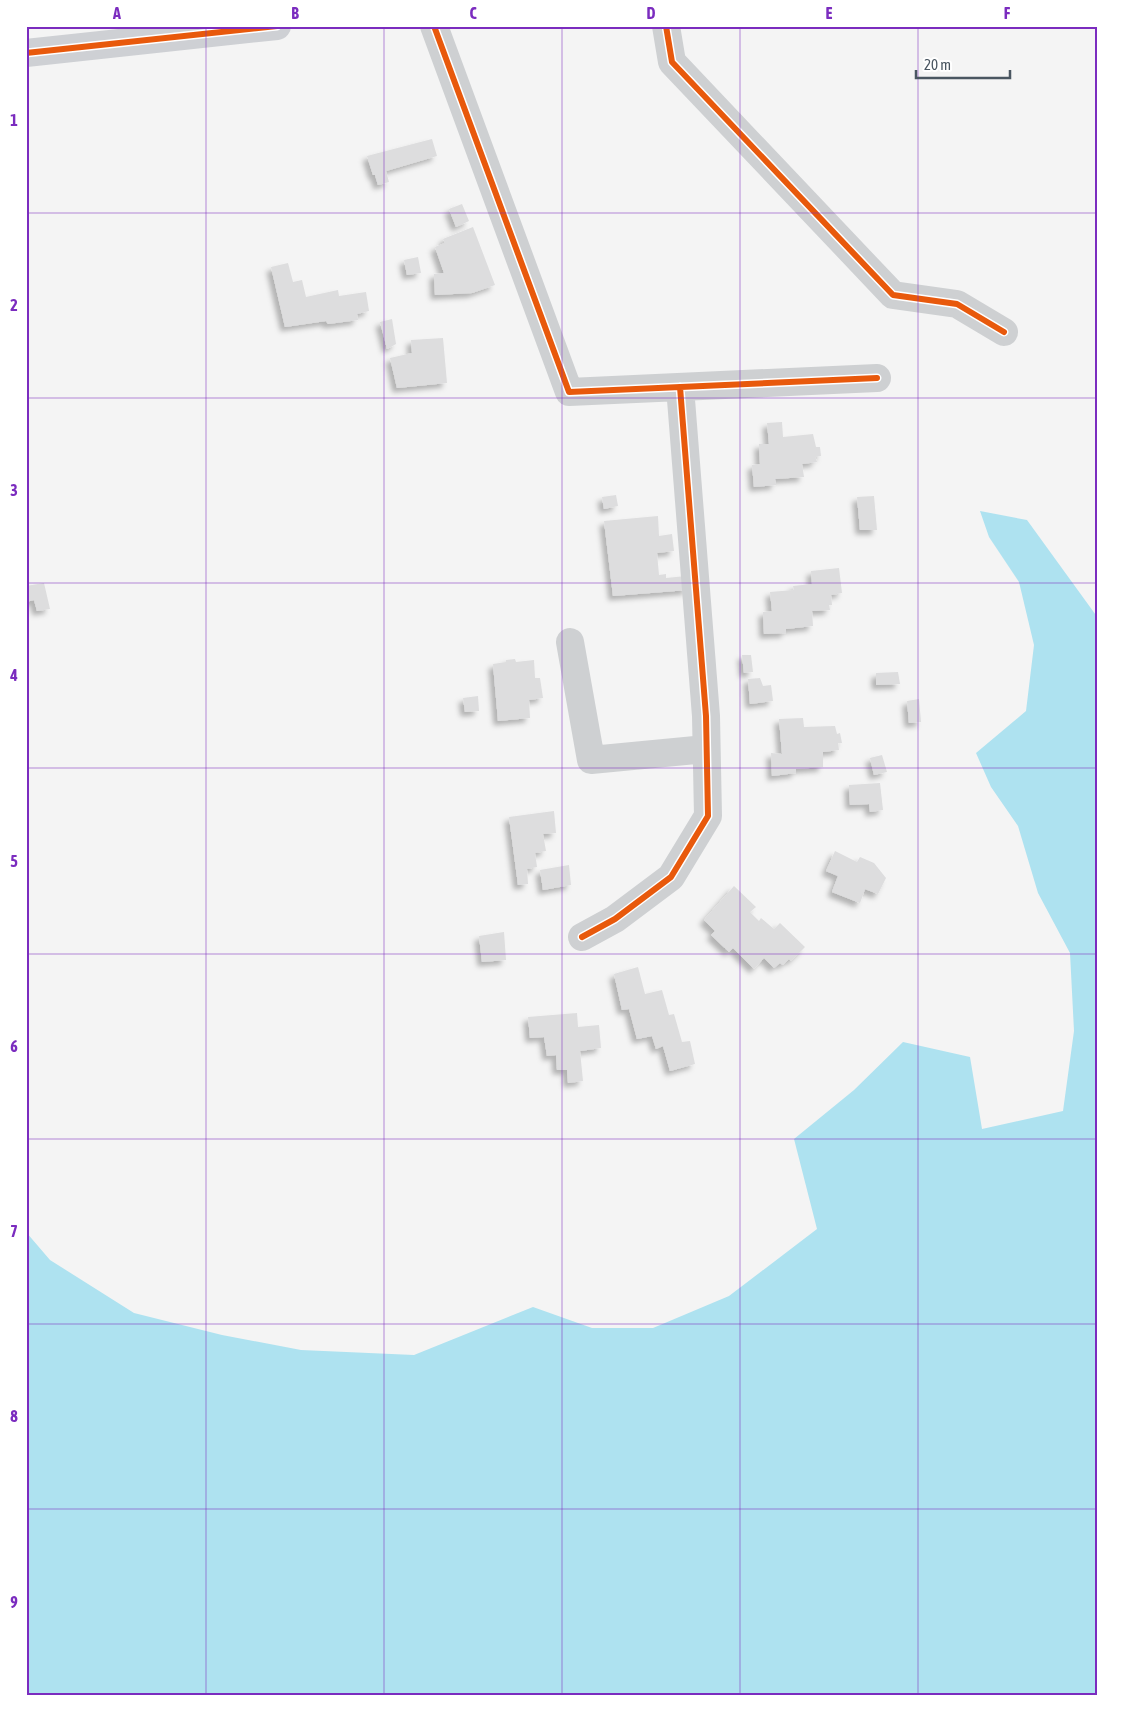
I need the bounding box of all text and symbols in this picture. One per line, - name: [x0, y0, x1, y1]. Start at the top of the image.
- text: A: [112, 4, 121, 22]
- text: B: [291, 4, 299, 22]
- text: C: [469, 4, 477, 22]
- text: D: [647, 4, 656, 22]
- text: E: [826, 4, 833, 22]
- text: F: [1004, 4, 1011, 22]
- scale bar: [916, 48, 1010, 80]
- text: 20 m: [924, 56, 951, 73]
- text: 1: [10, 111, 18, 129]
- text: 2: [10, 296, 18, 314]
- text: 3: [10, 481, 18, 499]
- text: 4: [9, 666, 18, 684]
- text: 5: [10, 852, 18, 870]
- text: 6: [10, 1037, 18, 1055]
- text: 7: [10, 1222, 18, 1240]
- text: 8: [10, 1407, 18, 1425]
- text: 9: [10, 1593, 18, 1611]

